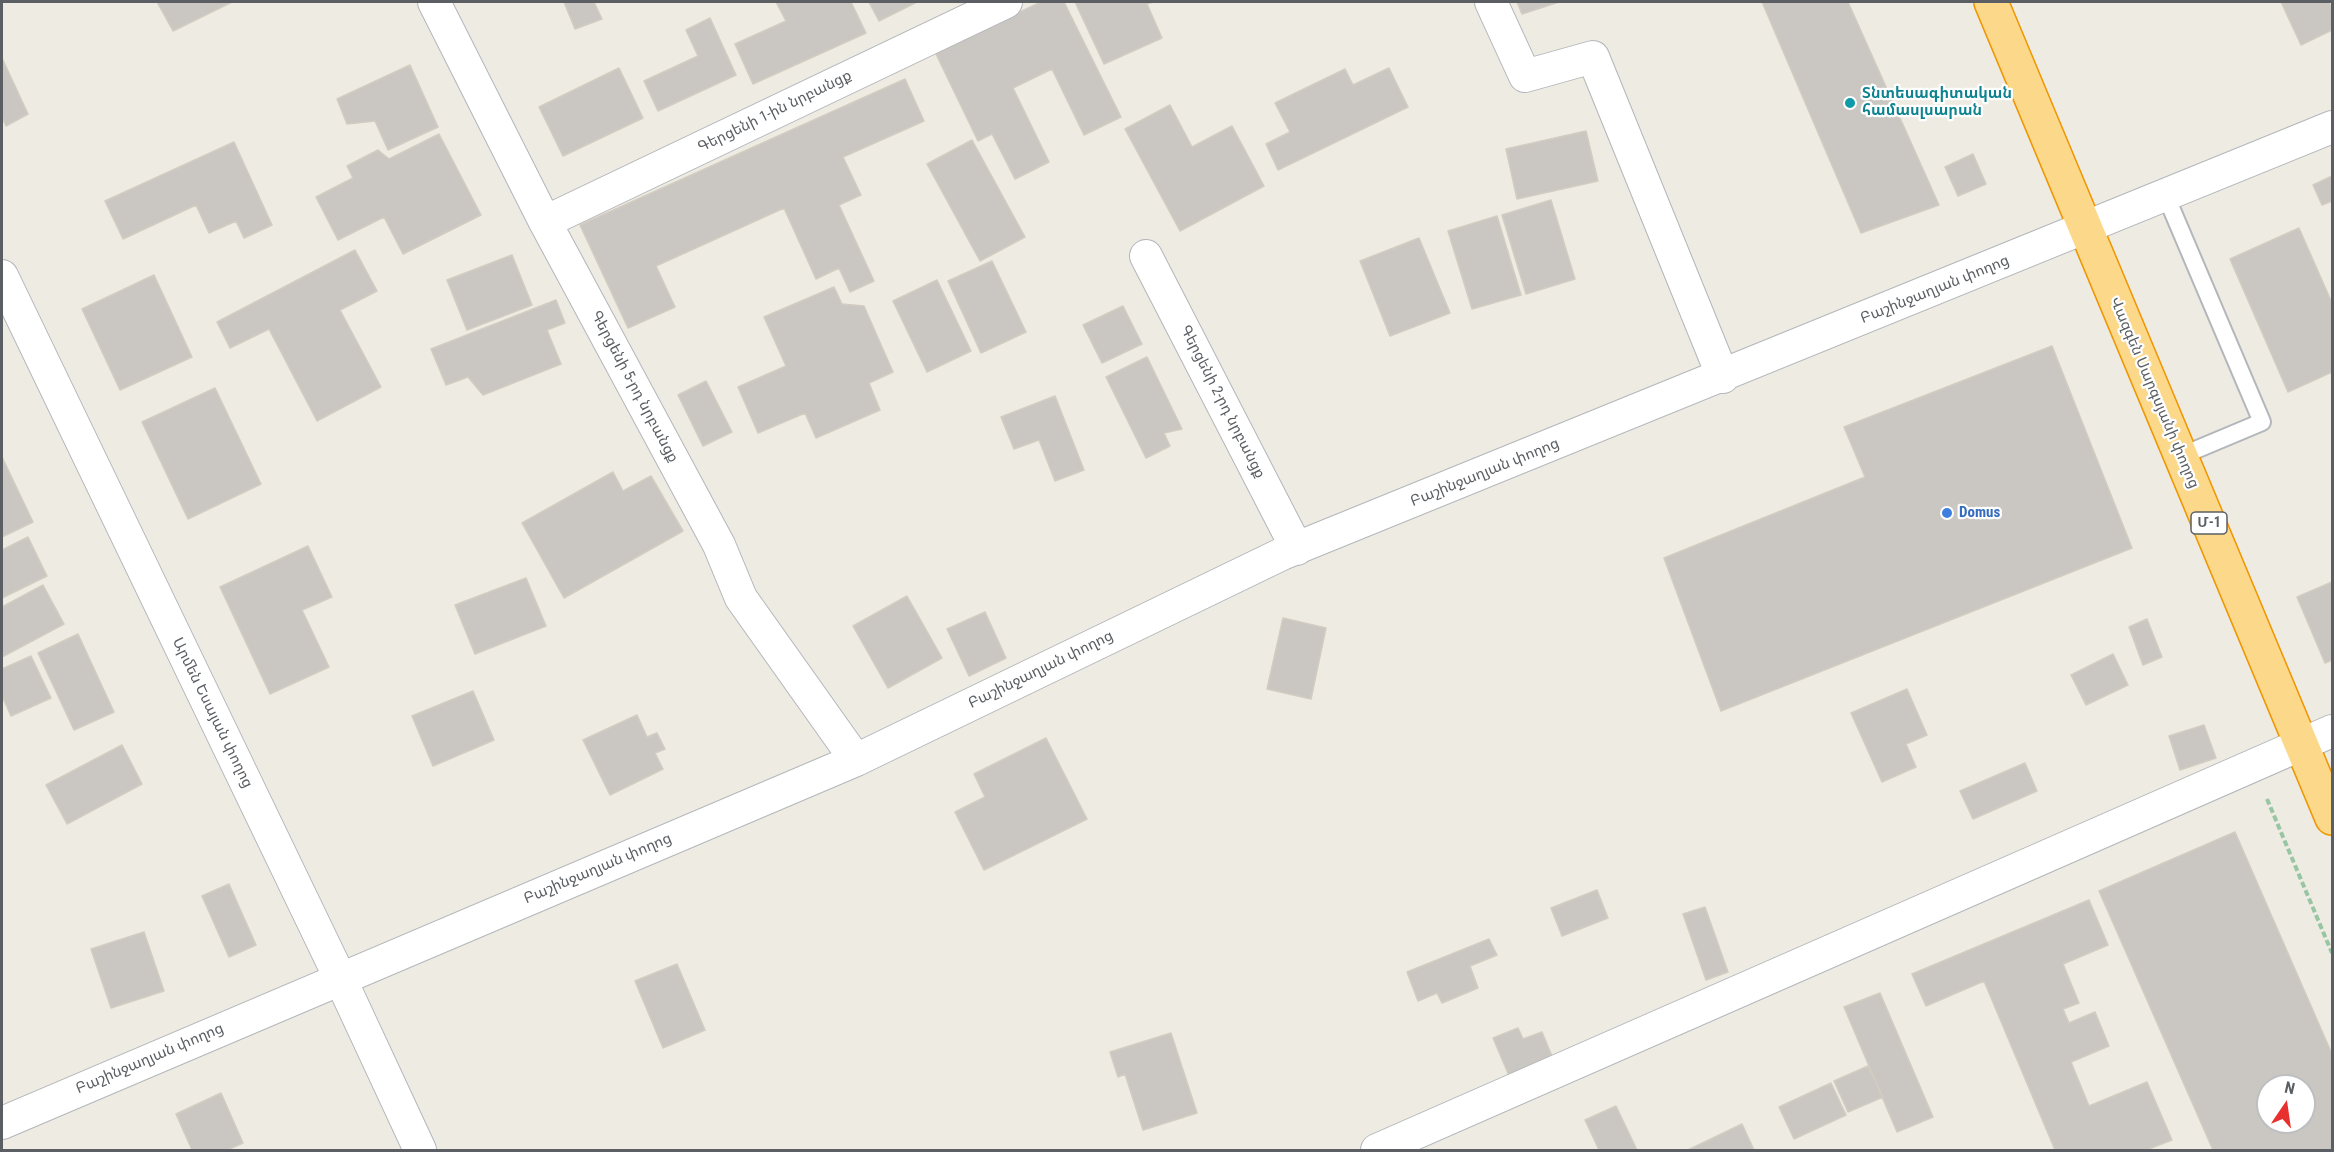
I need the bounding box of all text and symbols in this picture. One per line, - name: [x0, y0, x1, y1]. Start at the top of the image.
- street label: Գերցենի 1-ին նրբանցք: [695, 67, 855, 157]
- place label: Տնտեսագիտական համասլսարան: [1862, 85, 2012, 120]
- marker: Տնտեսագիտական համասլսարան: [1843, 96, 1857, 110]
- street label: Բաշինջաղյան փողոց: [1858, 252, 2012, 328]
- street label: Վազգեն Սարգսյանի փողոց: [2105, 295, 2203, 491]
- street label: Գերցենի 5-րդ նրբանցք: [586, 308, 682, 466]
- street label: Գերցենի 2-րդ նրբանցք: [1176, 322, 1268, 482]
- street label: Բաշինջաղյան փողոց: [1408, 435, 1562, 511]
- place label: Domus: [1959, 504, 2000, 522]
- marker: Domus: [1940, 506, 1954, 520]
- road number: Մ-1: [2191, 512, 2227, 534]
- street label: Բաշինջաղյան փողոց: [966, 627, 1116, 713]
- street label: Արմեն Եսայան փողոց: [168, 635, 256, 791]
- street label: Բաշինջաղյան փողոց: [521, 830, 675, 908]
- street label: Բաշինջաղյան փողոց: [73, 1020, 227, 1098]
- north arrow: [2256, 1074, 2316, 1134]
- text: N: [2283, 1078, 2297, 1098]

